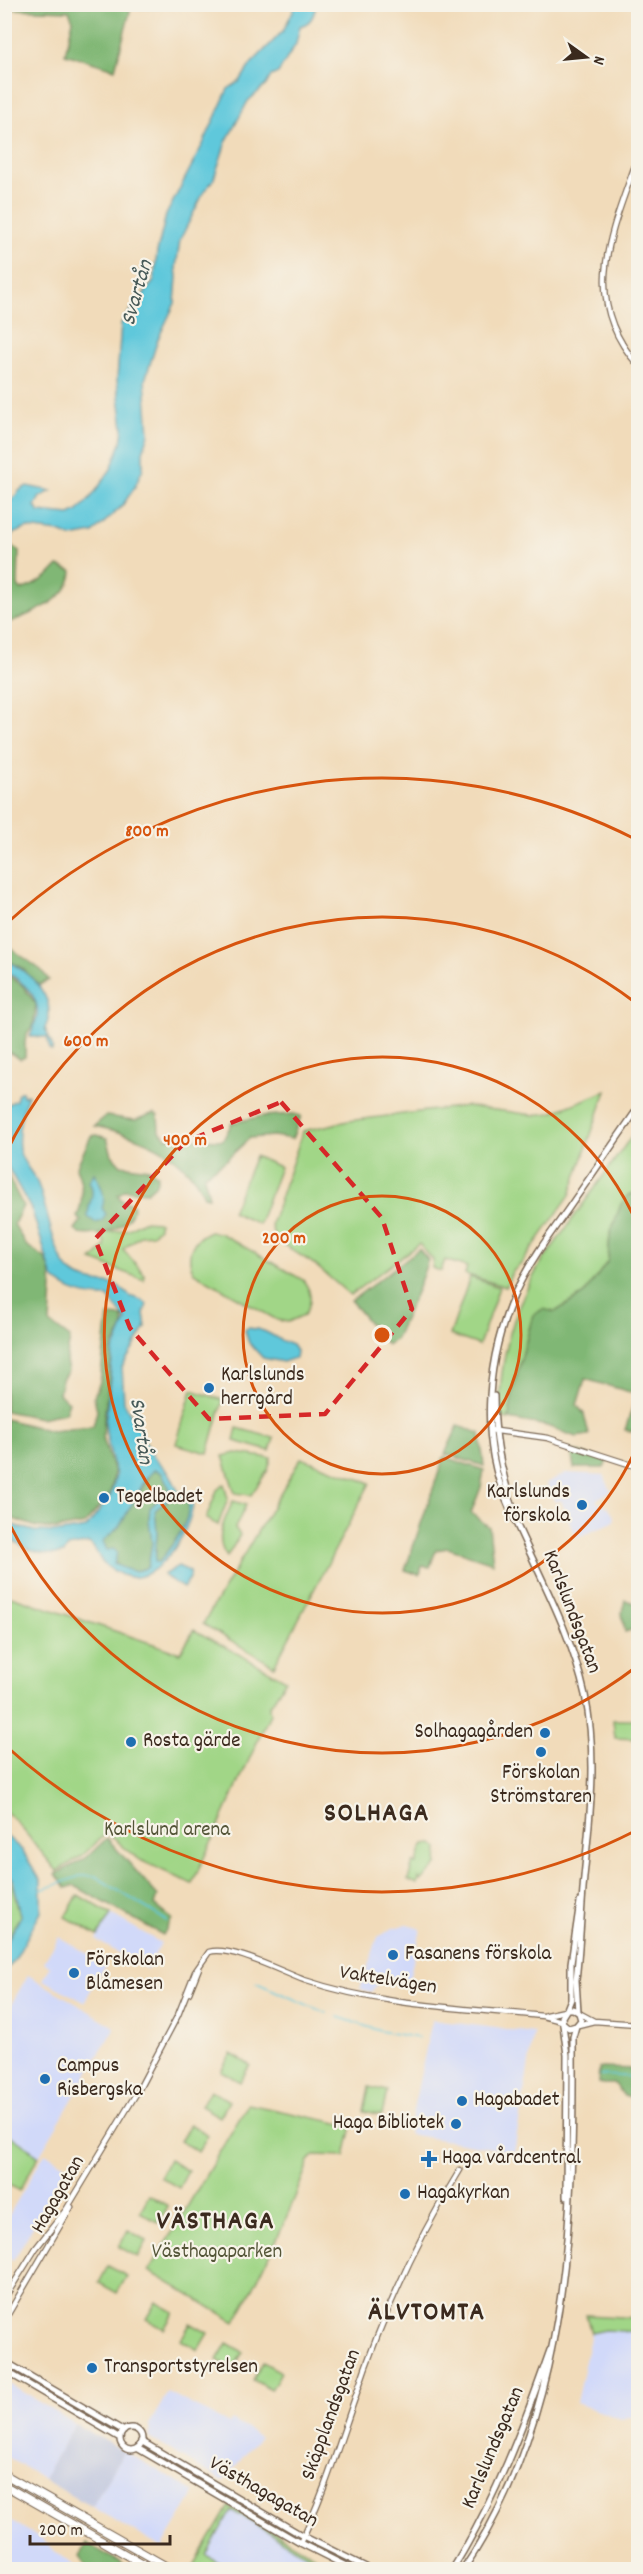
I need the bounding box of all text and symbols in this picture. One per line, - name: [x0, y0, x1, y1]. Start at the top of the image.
- north arrow: [556, 27, 616, 87]
- text: N: [586, 53, 610, 67]
- water label: Svartån: [114, 256, 162, 329]
- text: 800 m: [125, 820, 169, 845]
- text: 600 m: [64, 1030, 108, 1055]
- text: 400 m: [163, 1129, 207, 1154]
- text: 200 m: [262, 1227, 306, 1252]
- centre of rings: [372, 1325, 392, 1345]
- place label: Karlslunds herrgård: [221, 1361, 305, 1415]
- marker: Karlslunds herrgård: [202, 1381, 216, 1395]
- water label: Svartån: [120, 1396, 160, 1467]
- place label: Karlslunds förskola: [486, 1478, 571, 1532]
- place label: Tegelbadet: [116, 1483, 203, 1513]
- marker: Tegelbadet: [97, 1491, 111, 1505]
- marker: Karlslunds förskola: [575, 1498, 589, 1512]
- street label: Karlslundsgatan: [534, 1546, 608, 1678]
- place label: Solhagagården: [415, 1718, 533, 1748]
- marker: Solhagagården: [538, 1726, 552, 1740]
- place label: Rosta gärde: [143, 1727, 240, 1757]
- marker: Rosta gärde: [124, 1735, 138, 1749]
- marker: Förskolan Strömstaren: [534, 1745, 548, 1759]
- place label: Förskolan Strömstaren: [490, 1759, 592, 1813]
- district label: SOLHAGA: [324, 1795, 430, 1834]
- park label: Karlslund arena: [104, 1816, 231, 1846]
- place label: Fasanens förskola: [405, 1940, 553, 1970]
- place label: Förskolan Blåmesen: [86, 1946, 164, 2000]
- marker: Fasanens förskola: [386, 1948, 400, 1962]
- street label: Vaktelvägen: [337, 1959, 439, 2003]
- marker: Förskolan Blåmesen: [67, 1966, 81, 1980]
- place label: Campus Risbergska: [57, 2052, 144, 2106]
- marker: Campus Risbergska: [38, 2072, 52, 2086]
- place label: Hagabadet: [474, 2086, 560, 2116]
- marker: Hagabadet: [455, 2094, 469, 2108]
- place label: Haga Bibliotek: [333, 2109, 444, 2139]
- marker: Haga Bibliotek: [449, 2117, 463, 2131]
- place label: Haga vårdcentral: [442, 2144, 581, 2174]
- street label: Hagagatan: [25, 2150, 93, 2240]
- marker: Haga vårdcentral: [420, 2150, 438, 2168]
- place label: Hagakyrkan: [417, 2179, 510, 2209]
- marker: Hagakyrkan: [398, 2187, 412, 2201]
- district label: VÄSTHAGA: [157, 2203, 275, 2242]
- park label: Västhagaparken: [152, 2238, 282, 2268]
- district label: ÄLVTOMTA: [368, 2294, 486, 2333]
- street label: Skäpplandsgatan: [294, 2345, 370, 2485]
- place label: Transportstyrelsen: [104, 2353, 258, 2383]
- marker: Transportstyrelsen: [85, 2361, 99, 2375]
- street label: Karlslundsgatan: [455, 2382, 533, 2514]
- street label: Västhagagatan: [203, 2450, 323, 2536]
- scale bar: [30, 2508, 170, 2546]
- text: 200 m: [39, 2519, 83, 2544]

